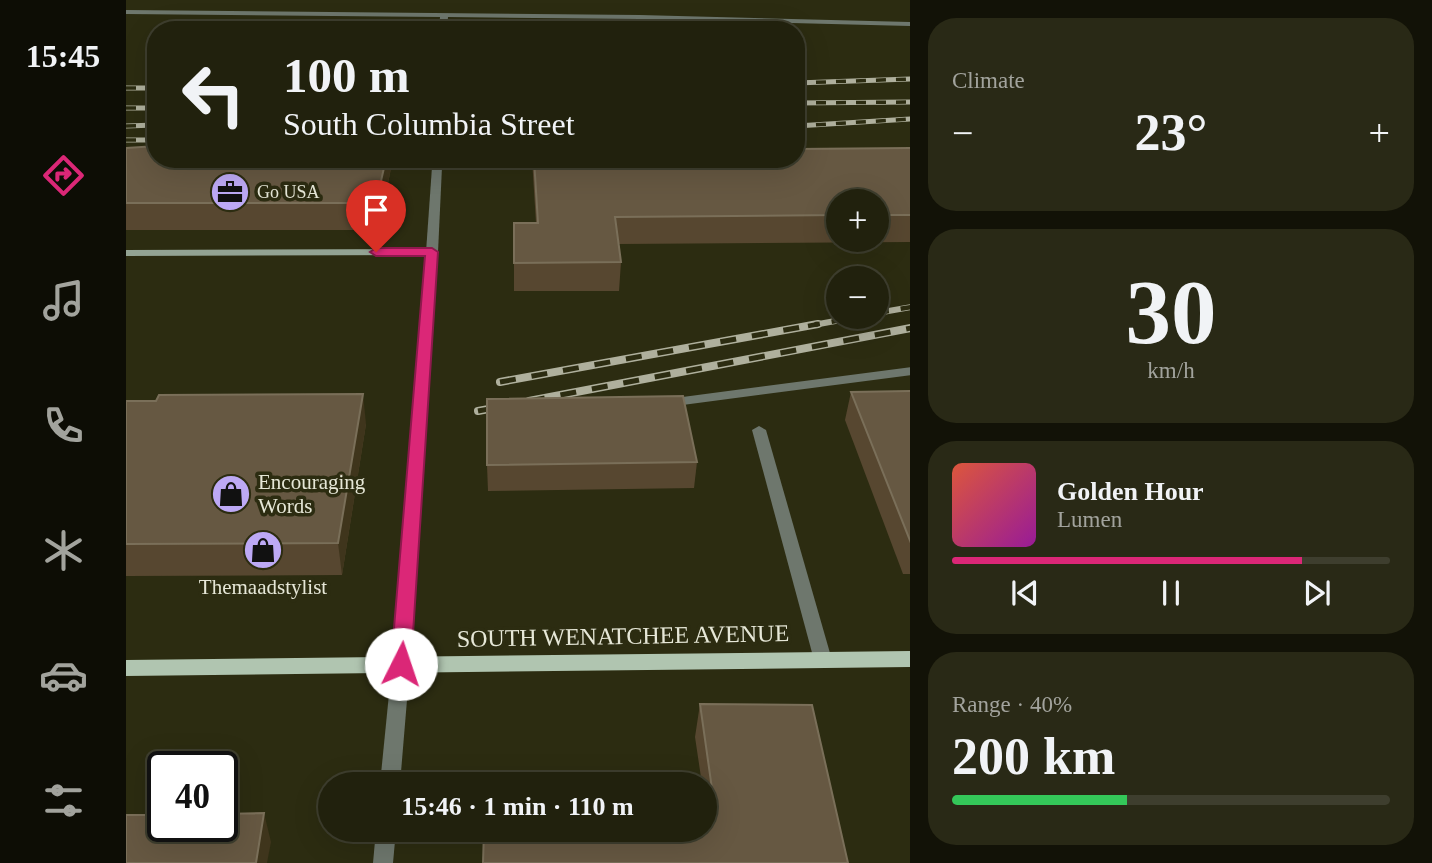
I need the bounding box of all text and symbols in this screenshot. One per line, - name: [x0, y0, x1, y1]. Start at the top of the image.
- text: 15:45: [26, 38, 100, 74]
- text: 100 m: [283, 48, 410, 103]
- icon: left: [168, 49, 259, 140]
- text: Climate: [952, 68, 1025, 93]
- text: 23°: [1135, 104, 1207, 161]
- text: South Columbia Street: [283, 106, 575, 142]
- text: −: [952, 112, 973, 154]
- text: +: [1369, 112, 1390, 154]
- icon: directions: [39, 151, 88, 200]
- office icon: Go USA: [209, 171, 251, 213]
- pin: [346, 180, 406, 252]
- place label: Go USA: [257, 182, 320, 202]
- map controls: [826, 189, 889, 329]
- button: +: [826, 189, 889, 252]
- icon: arrive: [357, 191, 395, 229]
- text: 30: [1126, 262, 1217, 363]
- button: −: [826, 266, 889, 329]
- icon: music: [39, 276, 88, 325]
- text: km/h: [1147, 358, 1195, 383]
- icon: phone: [39, 401, 88, 450]
- place label: Encouraging Words: [258, 470, 366, 518]
- shop icon: Encouraging Words: [210, 473, 252, 515]
- text: Golden Hour: [1057, 477, 1204, 506]
- text: Lumen: [1057, 507, 1122, 532]
- icon: climate: [39, 526, 88, 575]
- shop icon: Themaadstylist: [242, 529, 284, 571]
- icon: previous: [1006, 574, 1044, 612]
- icon: pause: [1152, 574, 1190, 612]
- icon: next: [1298, 574, 1336, 612]
- place label: Themaadstylist: [199, 575, 327, 599]
- street label: SOUTH WENATCHEE AVENUE: [457, 620, 789, 652]
- position arrow: [364, 627, 438, 701]
- icon: car: [39, 651, 88, 700]
- text: Range · 40%: [952, 692, 1072, 717]
- text: 200 km: [952, 728, 1115, 785]
- speed limit sign: 40: [147, 751, 238, 842]
- icon: filters: [39, 776, 88, 825]
- text: 15:46 · 1 min · 110 m: [401, 792, 634, 821]

